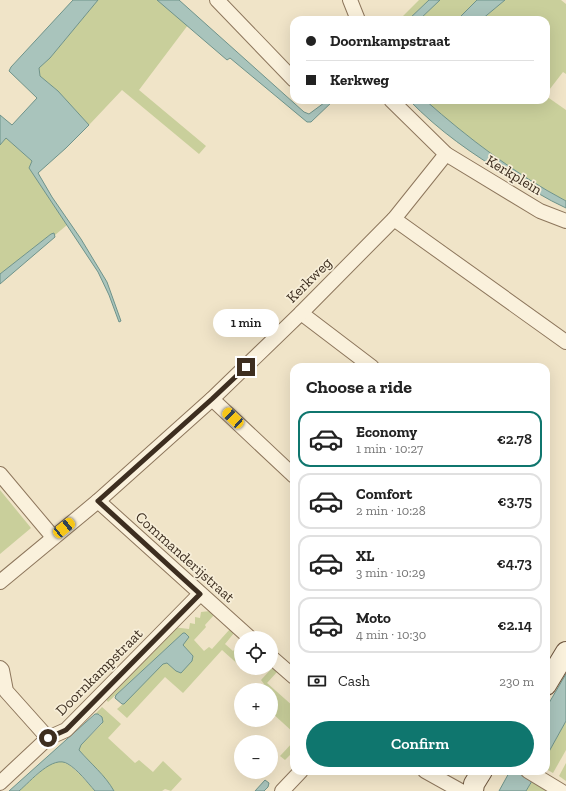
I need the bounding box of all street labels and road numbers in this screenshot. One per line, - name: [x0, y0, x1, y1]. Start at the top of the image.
- street label: Kerkplein: [483, 151, 546, 199]
- street label: Kerkweg: [282, 253, 336, 307]
- street label: Commanderijstraat: [132, 508, 239, 607]
- street label: Doornkampstraat: [52, 624, 147, 719]

